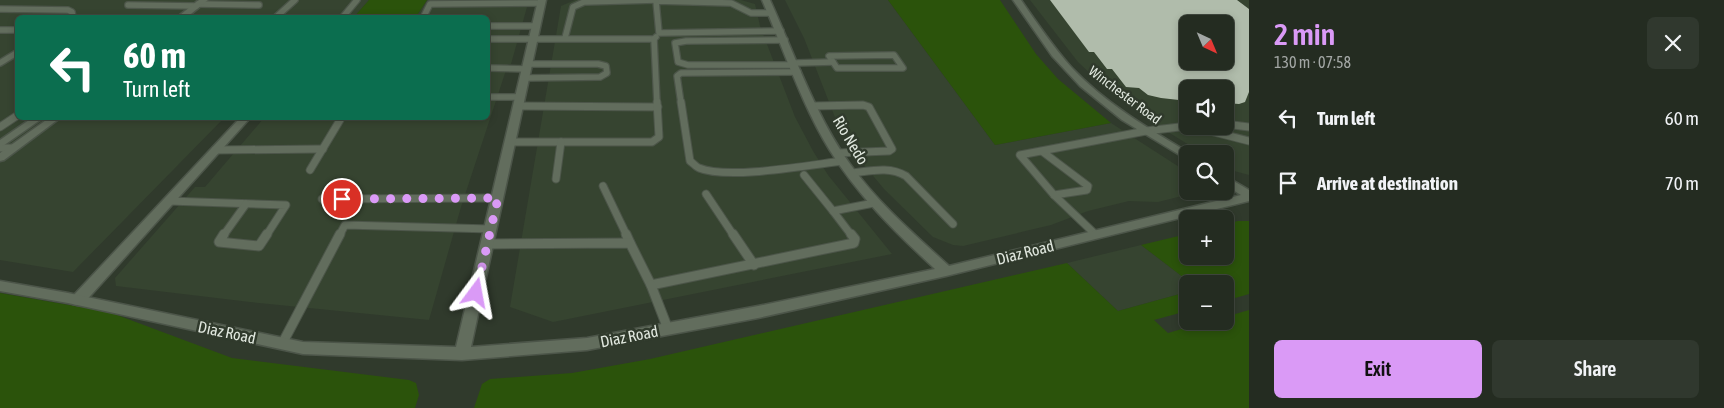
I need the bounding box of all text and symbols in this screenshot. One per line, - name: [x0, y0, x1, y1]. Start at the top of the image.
- north arrow: [1179, 15, 1234, 70]
- map controls: [1179, 15, 1234, 330]
- text: 2 min: [1274, 17, 1335, 51]
- button: close: [1647, 17, 1699, 69]
- icon: left: [40, 35, 105, 100]
- text: 60 m: [123, 35, 186, 75]
- text: 130 m · 07:58: [1274, 53, 1351, 71]
- street label: Winchester Road: [1086, 63, 1164, 127]
- text: Turn left: [123, 76, 190, 102]
- button: sound: [1179, 80, 1234, 135]
- icon: left: [1274, 104, 1302, 132]
- text: Turn left: [1317, 107, 1375, 129]
- text: 60 m: [1665, 107, 1699, 129]
- street label: Rio Nedo: [830, 113, 872, 167]
- button: search: [1179, 145, 1234, 200]
- icon: arrive: [1274, 169, 1302, 197]
- text: Arrive at destination: [1317, 172, 1458, 194]
- text: 70 m: [1665, 172, 1699, 194]
- pin: [321, 178, 363, 220]
- icon: arrive: [328, 185, 356, 213]
- button: +: [1179, 210, 1234, 265]
- street label: Diaz Road: [994, 236, 1056, 268]
- position arrow: [449, 266, 501, 318]
- button: −: [1179, 275, 1234, 330]
- street label: Diaz Road: [196, 317, 258, 347]
- street label: Diaz Road: [599, 322, 659, 350]
- button: Exit: [1274, 340, 1482, 398]
- button: Share: [1492, 340, 1699, 398]

